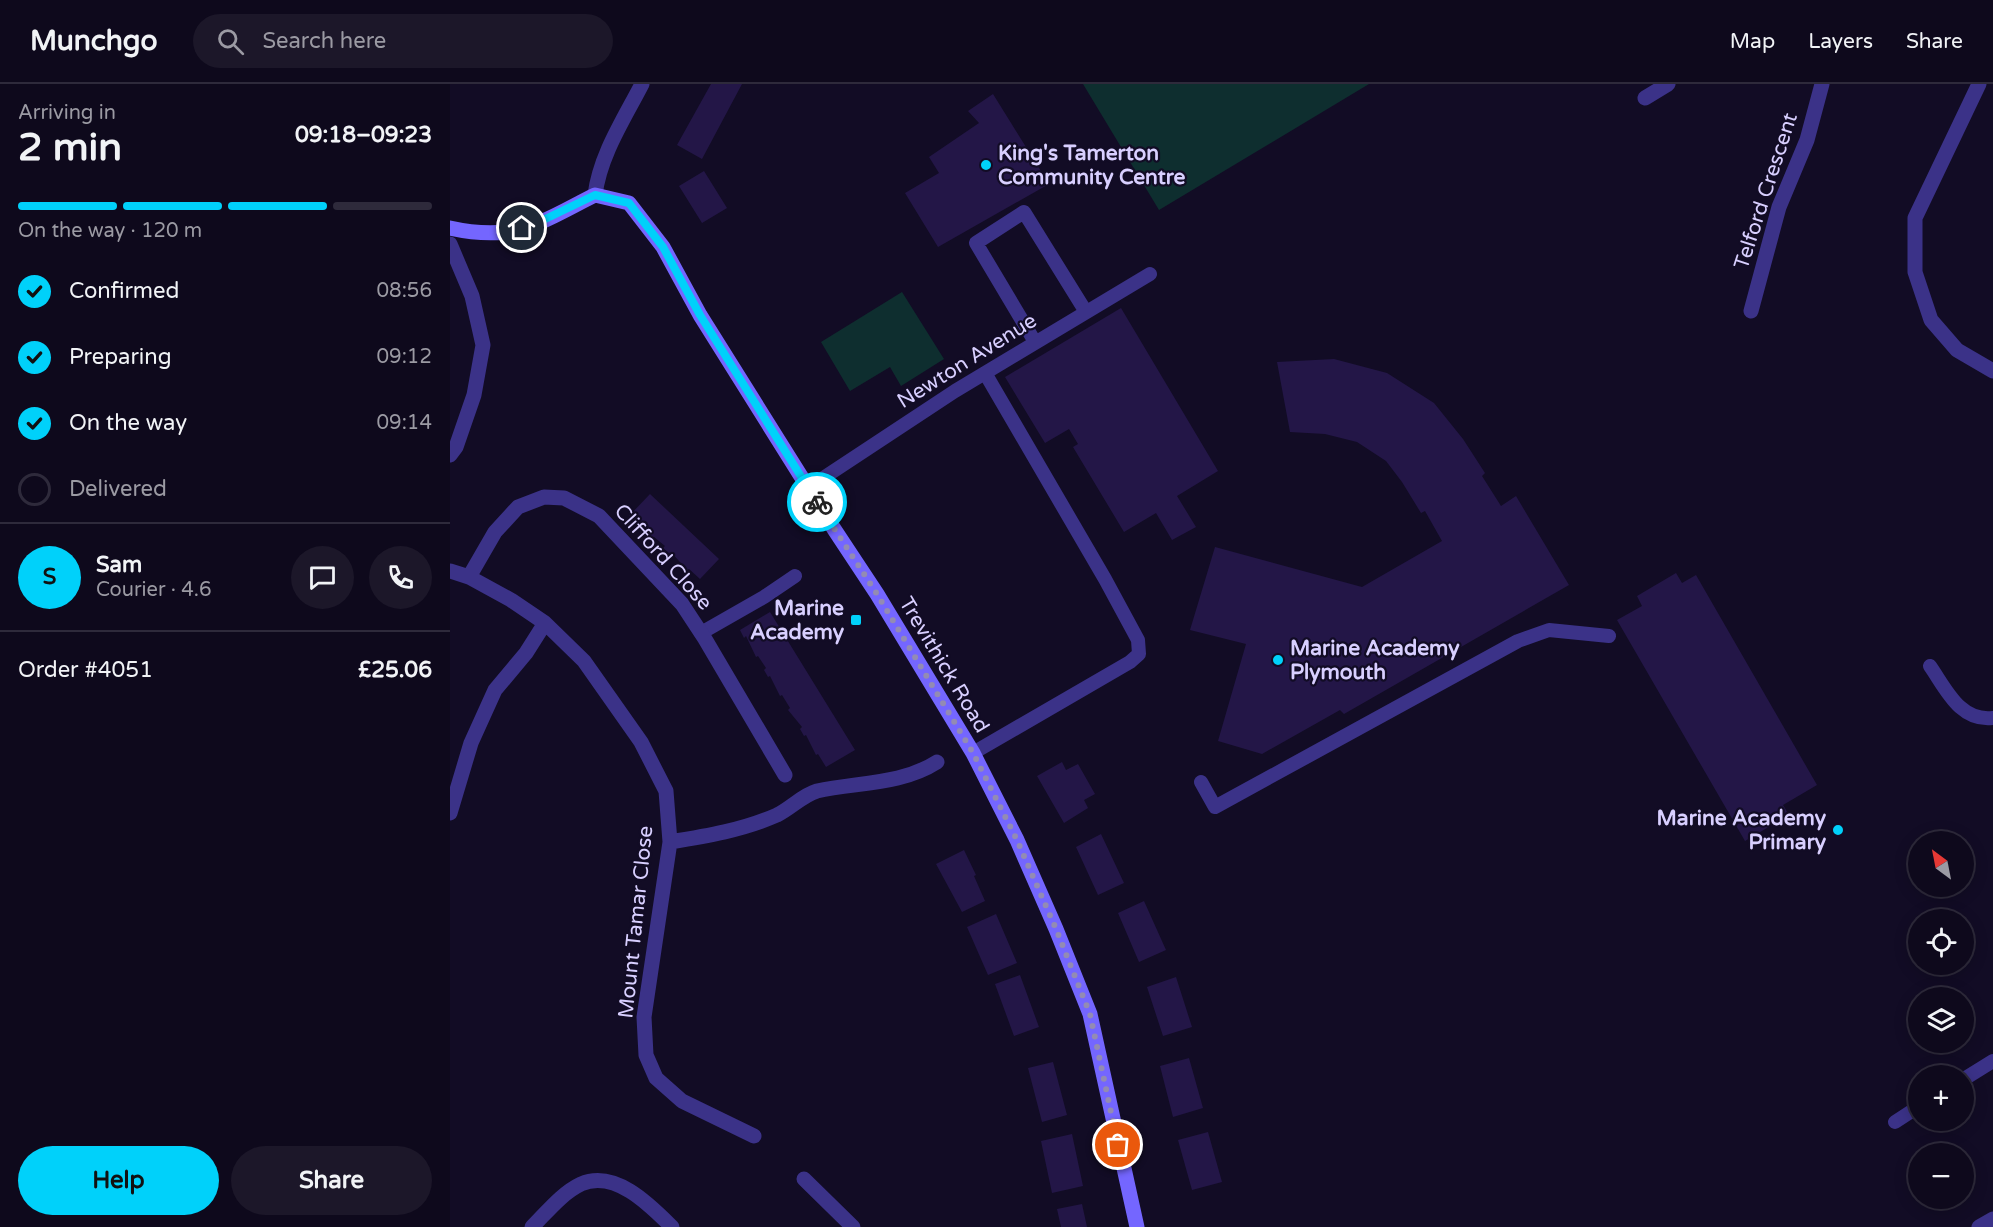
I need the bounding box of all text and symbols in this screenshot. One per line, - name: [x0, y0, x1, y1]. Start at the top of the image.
- search box: [193, 14, 613, 68]
- text: Munchgo: [30, 24, 157, 58]
- icon: search: [214, 25, 247, 58]
- text: Search here: [262, 28, 386, 54]
- text: Map: [1730, 29, 1775, 54]
- text: Layers: [1808, 29, 1873, 54]
- text: Share: [1906, 29, 1963, 54]
- text: Arriving in: [18, 101, 116, 125]
- street label: Telford Crescent: [1729, 110, 1803, 272]
- text: 09:18–09:23: [295, 122, 432, 148]
- text: 2 min: [18, 124, 122, 171]
- place label: King's Tamerton Community Centre: [998, 141, 1185, 190]
- marker: King's Tamerton Community Centre: [979, 158, 993, 172]
- pin: [496, 202, 547, 253]
- icon: home: [505, 211, 538, 244]
- text: On the way · 120 m: [18, 219, 202, 243]
- icon: check: [18, 275, 51, 308]
- text: Confirmed: [69, 278, 179, 304]
- text: 08:56: [377, 279, 432, 303]
- street label: Newton Avenue: [893, 308, 1041, 414]
- icon: check: [18, 341, 51, 374]
- text: Preparing: [69, 344, 172, 370]
- text: 09:12: [377, 345, 432, 369]
- icon: check: [18, 407, 51, 440]
- text: On the way: [69, 410, 187, 436]
- text: 09:14: [377, 411, 432, 435]
- courier: [787, 472, 847, 532]
- text: Delivered: [69, 476, 167, 502]
- icon: bike: [801, 486, 834, 519]
- street label: Clifford Close: [609, 499, 717, 615]
- button: chat: [291, 546, 354, 609]
- button: phone: [369, 546, 432, 609]
- text: Sam: [96, 552, 142, 578]
- text: S: [43, 564, 56, 590]
- text: Courier · 4.6: [96, 578, 211, 602]
- street label: Trevithick Road: [894, 592, 994, 738]
- place label: Marine Academy: [750, 596, 845, 645]
- marker: Marine Academy: [849, 613, 863, 627]
- place label: Marine Academy Plymouth: [1290, 636, 1460, 685]
- marker: Marine Academy Plymouth: [1271, 653, 1285, 667]
- text: Order #4051: [18, 657, 153, 683]
- text: £25.06: [358, 657, 432, 683]
- place label: Marine Academy Primary: [1657, 806, 1827, 855]
- marker: Marine Academy Primary: [1831, 823, 1845, 837]
- street label: Mount Tamar Close: [613, 824, 659, 1020]
- north arrow: [1908, 831, 1974, 897]
- map controls: [1908, 831, 1974, 1209]
- button: locate: [1908, 909, 1974, 975]
- button: layers: [1908, 987, 1974, 1053]
- button: +: [1908, 1065, 1974, 1131]
- pin: [1092, 1119, 1143, 1170]
- icon: bag: [1101, 1128, 1134, 1161]
- button: −: [1908, 1143, 1974, 1209]
- button: Help: [18, 1146, 219, 1215]
- button: Share: [231, 1146, 432, 1215]

